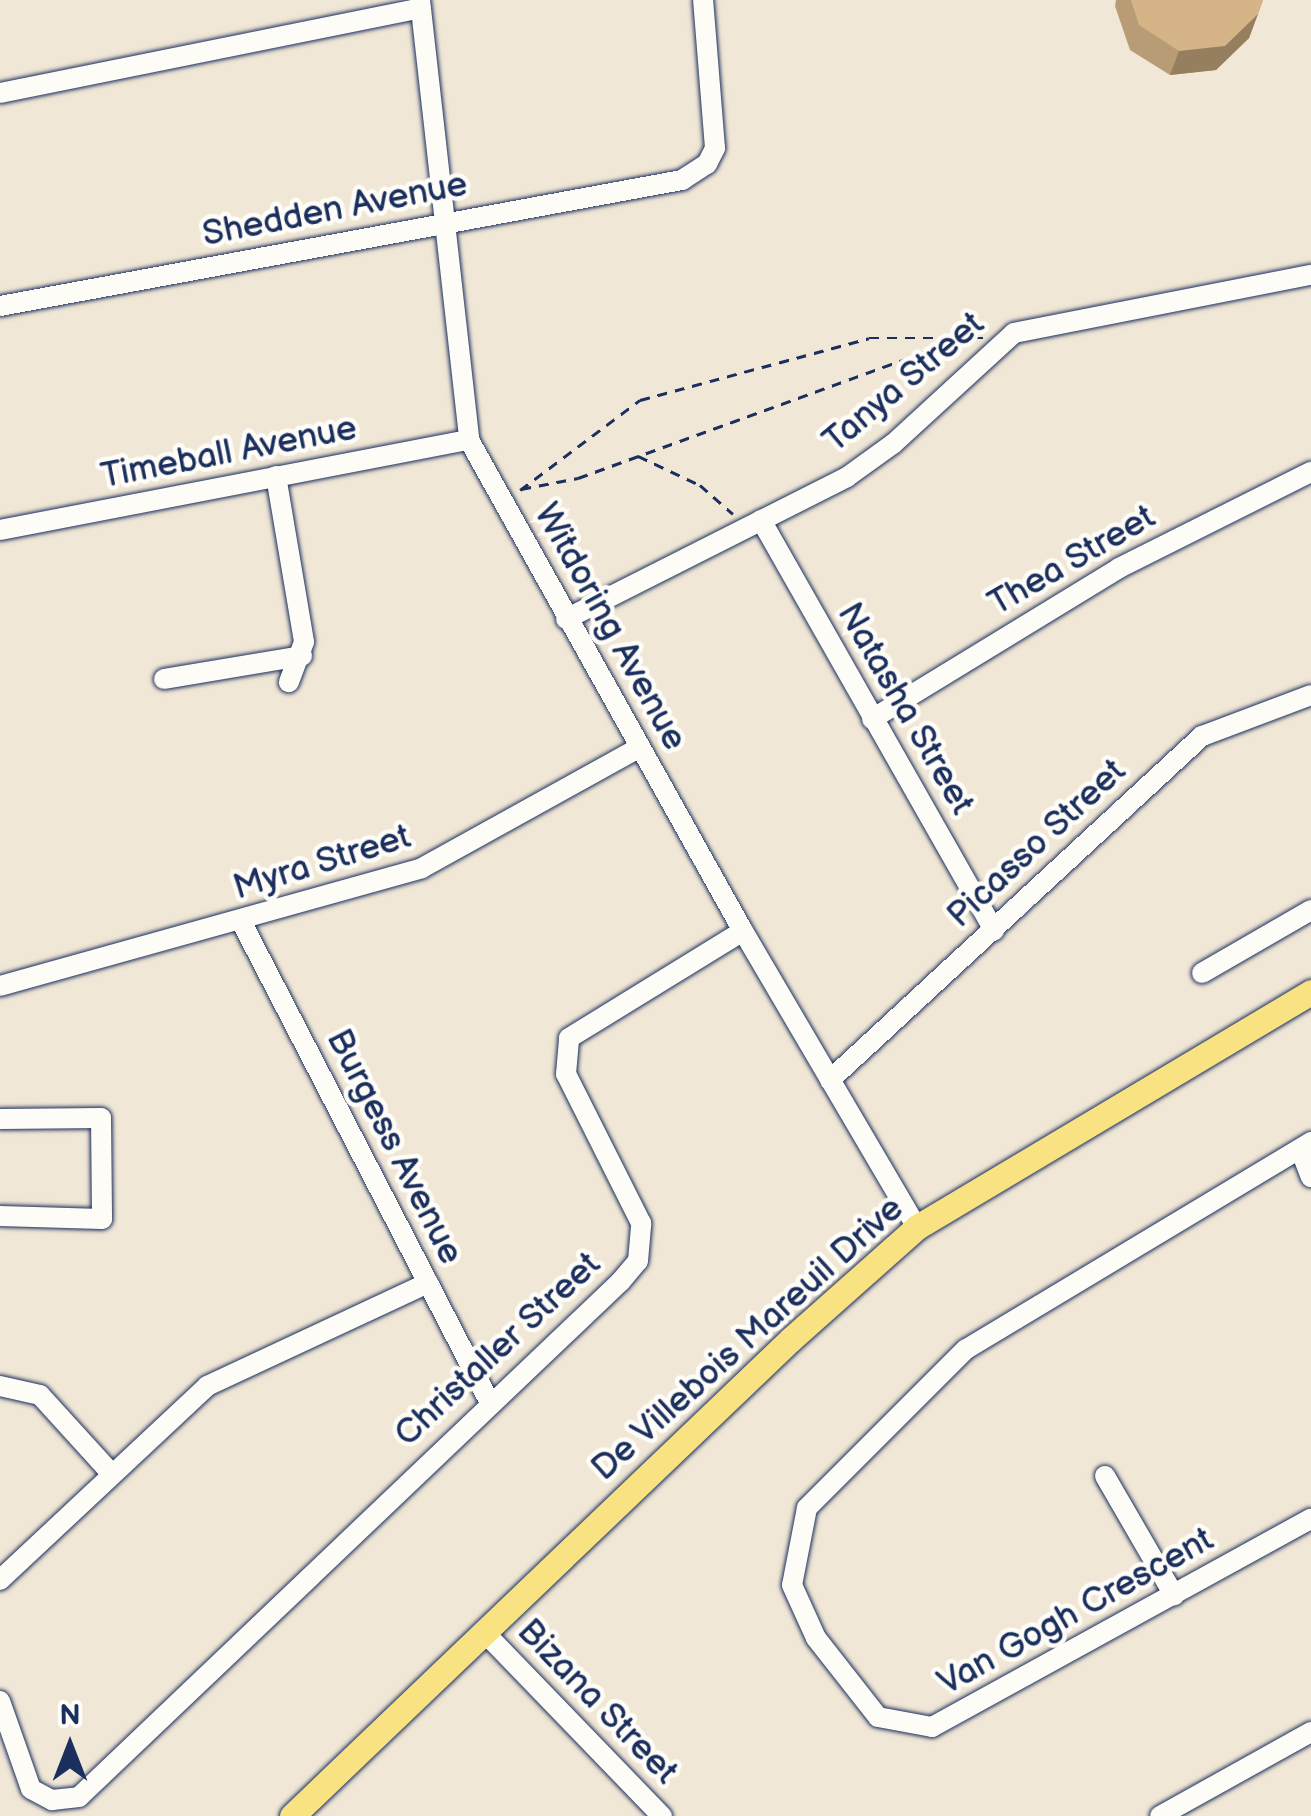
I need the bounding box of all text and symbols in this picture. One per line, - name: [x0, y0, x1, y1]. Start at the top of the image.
- street label: Shedden Avenue: [199, 164, 471, 256]
- street label: Tanya Street: [815, 304, 993, 462]
- street label: Timeball Avenue: [98, 408, 360, 498]
- street label: Witdoring Avenue: [525, 496, 695, 758]
- street label: Thea Street: [981, 496, 1163, 626]
- street label: Natasha Street: [827, 596, 983, 822]
- street label: Picasso Street: [939, 751, 1135, 937]
- street label: Myra Street: [228, 816, 416, 910]
- street label: Burgess Avenue: [317, 1023, 471, 1271]
- street label: De Villebois Mareuil Drive: [583, 1188, 913, 1490]
- street label: Christaller Street: [386, 1244, 610, 1456]
- street label: Van Gogh Crescent: [931, 1519, 1221, 1705]
- street label: Bizana Street: [508, 1611, 686, 1793]
- north arrow: [20, 1696, 120, 1796]
- text: N: [59, 1699, 81, 1732]

